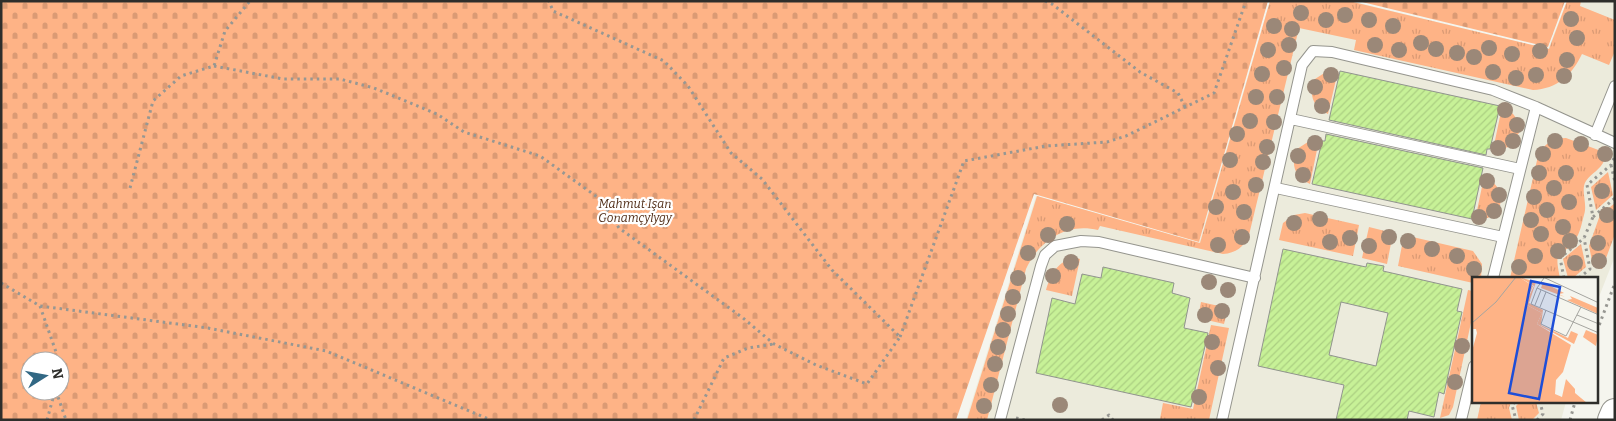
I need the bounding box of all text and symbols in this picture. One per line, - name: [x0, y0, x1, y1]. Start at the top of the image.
- park label: Mahmut Işan Gonamçylygy: [598, 197, 673, 225]
- inset map: [1472, 277, 1598, 404]
- north arrow: [20, 351, 70, 401]
- text: N: [48, 367, 67, 381]

